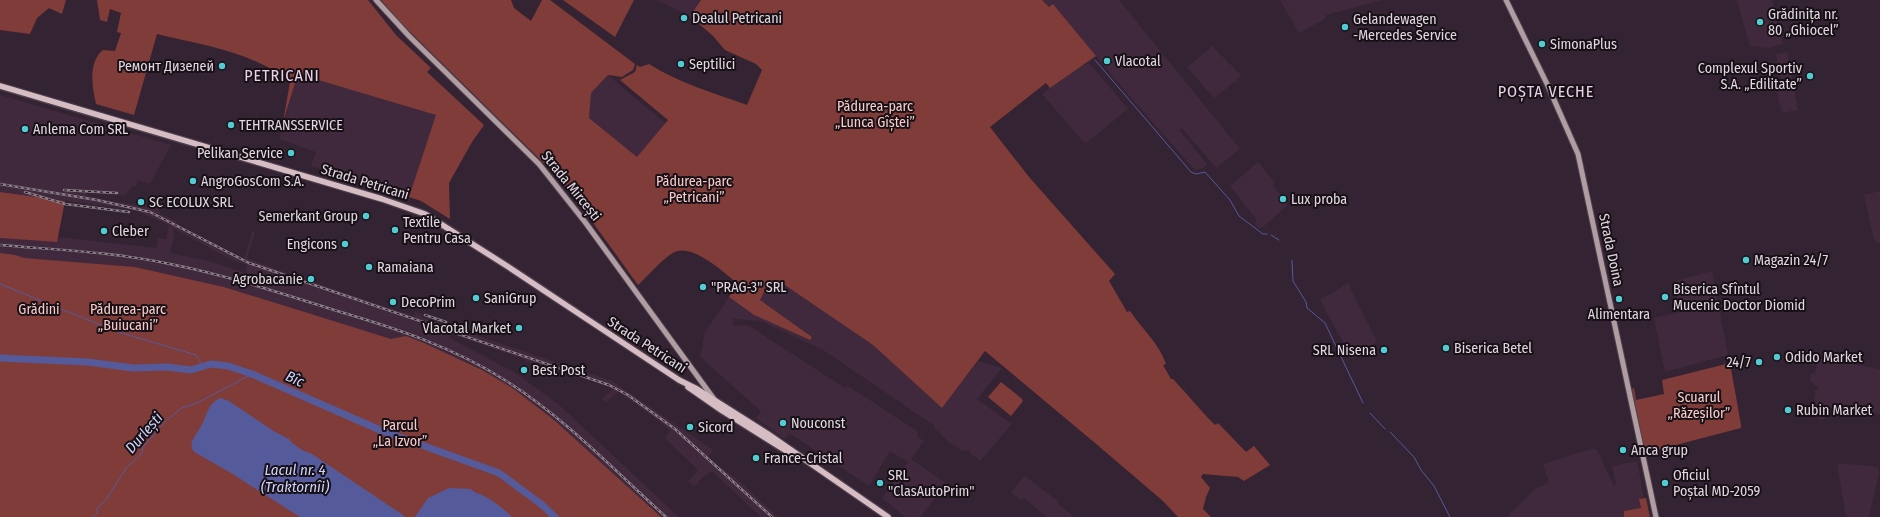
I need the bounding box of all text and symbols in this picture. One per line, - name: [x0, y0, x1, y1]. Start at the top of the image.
- place label: Grădinița nr. 80 „Ghiocel”: [1768, 6, 1839, 39]
- place label: Dealul Petricani: [692, 10, 782, 27]
- place label: Gelandewagen -Mercedes Service: [1353, 11, 1457, 44]
- marker: Dealul Petricani: [679, 13, 689, 23]
- marker: Grădinița nr. 80 „Ghiocel”: [1755, 17, 1765, 27]
- marker: Gelandewagen -Mercedes Service: [1340, 22, 1350, 32]
- place label: SimonaPlus: [1550, 36, 1617, 53]
- marker: SimonaPlus: [1537, 39, 1547, 49]
- place label: Vlacotal: [1115, 53, 1161, 70]
- place label: Septilici: [689, 56, 735, 73]
- marker: Vlacotal: [1102, 56, 1112, 66]
- place label: Ремонт Дизелей: [118, 58, 214, 75]
- marker: Septilici: [676, 59, 686, 69]
- place label: Complexul Sportiv S.A. „Edilitate”: [1698, 60, 1803, 93]
- marker: Ремонт Дизелей: [217, 61, 227, 71]
- district label: PETRICANI: [244, 66, 320, 85]
- marker: Complexul Sportiv S.A. „Edilitate”: [1805, 71, 1815, 81]
- district label: POȘTA VECHE: [1498, 82, 1594, 102]
- park label: Pădurea-parc „Lunca Gîștei”: [835, 98, 915, 132]
- place label: TEHTRANSSERVICE: [239, 117, 343, 134]
- marker: TEHTRANSSERVICE: [226, 120, 236, 130]
- place label: Anlema Com SRL: [33, 121, 128, 138]
- marker: Anlema Com SRL: [20, 124, 30, 134]
- place label: Pelikan Service: [197, 145, 283, 162]
- marker: Pelikan Service: [286, 148, 296, 158]
- street label: Strada Mircești: [537, 148, 604, 225]
- street label: Strada Petricani: [319, 161, 411, 203]
- place label: AngroGosCom S.A.: [201, 173, 304, 190]
- park label: Pădurea-parc „Petricani”: [656, 173, 732, 206]
- marker: AngroGosCom S.A.: [188, 176, 198, 186]
- place label: Lux proba: [1291, 191, 1347, 208]
- place label: SC ECOLUX SRL: [149, 194, 233, 211]
- marker: Lux proba: [1278, 194, 1288, 204]
- marker: SC ECOLUX SRL: [136, 197, 146, 207]
- place label: Semerkant Group: [259, 208, 358, 225]
- marker: Semerkant Group: [361, 211, 371, 221]
- street label: Strada Doina: [1595, 212, 1627, 288]
- place label: Textile Pentru Casa: [403, 214, 471, 247]
- place label: Cleber: [112, 223, 149, 240]
- marker: Textile Pentru Casa: [390, 225, 400, 235]
- marker: Cleber: [99, 226, 109, 236]
- place label: Engicons: [287, 236, 337, 253]
- marker: Engicons: [340, 239, 350, 249]
- place label: Magazin 24/7: [1754, 252, 1829, 269]
- marker: Magazin 24/7: [1741, 255, 1751, 265]
- place label: Ramaiana: [377, 259, 434, 276]
- marker: Ramaiana: [364, 262, 374, 272]
- place label: Agrobacanie: [232, 271, 303, 288]
- marker: Agrobacanie: [306, 274, 316, 284]
- place label: "PRAG-3" SRL: [711, 279, 787, 296]
- place label: Biserica Sfîntul Mucenic Doctor Diomid: [1673, 281, 1805, 314]
- marker: "PRAG-3" SRL: [698, 282, 708, 292]
- place label: SaniGrup: [484, 290, 536, 307]
- marker: Biserica Sfîntul Mucenic Doctor Diomid: [1660, 292, 1670, 302]
- marker: SaniGrup: [471, 293, 481, 303]
- place label: DecoPrim: [401, 294, 455, 311]
- marker: Alimentara: [1614, 294, 1624, 304]
- marker: DecoPrim: [388, 297, 398, 307]
- park label: Grădini: [18, 301, 60, 318]
- park label: Pădurea-parc „Buiucani”: [90, 301, 166, 334]
- place label: Alimentara: [1588, 306, 1650, 323]
- street label: Strada Petricani: [604, 313, 690, 377]
- place label: Vlacotal Market: [423, 320, 511, 337]
- marker: Vlacotal Market: [514, 323, 524, 333]
- place label: Biserica Betel: [1454, 340, 1532, 357]
- place label: SRL Nisena: [1313, 342, 1376, 359]
- marker: Biserica Betel: [1441, 343, 1451, 353]
- marker: SRL Nisena: [1379, 345, 1389, 355]
- place label: Odido Market: [1785, 349, 1863, 366]
- marker: Odido Market: [1772, 352, 1782, 362]
- place label: 24/7: [1726, 354, 1751, 371]
- marker: 24/7: [1754, 357, 1764, 367]
- place label: Best Post: [532, 362, 586, 379]
- marker: Best Post: [519, 365, 529, 375]
- water label: Bîc: [283, 367, 308, 391]
- park label: Scuarul „Răzeșilor”: [1668, 389, 1730, 423]
- place label: Rubin Market: [1796, 402, 1873, 419]
- marker: Rubin Market: [1783, 405, 1793, 415]
- water label: Durlești: [122, 409, 167, 457]
- place label: Nouconst: [791, 415, 846, 432]
- park label: Parcul „La Izvor”: [373, 417, 427, 450]
- marker: Nouconst: [778, 418, 788, 428]
- place label: Sicord: [698, 419, 734, 436]
- marker: Sicord: [685, 422, 695, 432]
- place label: Anca grup: [1631, 442, 1688, 459]
- marker: Anca grup: [1618, 445, 1628, 455]
- place label: France-Cristal: [764, 450, 843, 467]
- marker: France-Cristal: [751, 453, 761, 463]
- water label: Lacul nr. 4 (Traktornîi): [261, 461, 330, 496]
- place label: SRL "ClasAutoPrim": [888, 467, 974, 500]
- place label: Oficiul Poștal MD-2059: [1673, 467, 1760, 501]
- marker: SRL "ClasAutoPrim": [875, 478, 885, 488]
- marker: Oficiul Poștal MD-2059: [1660, 478, 1670, 488]

